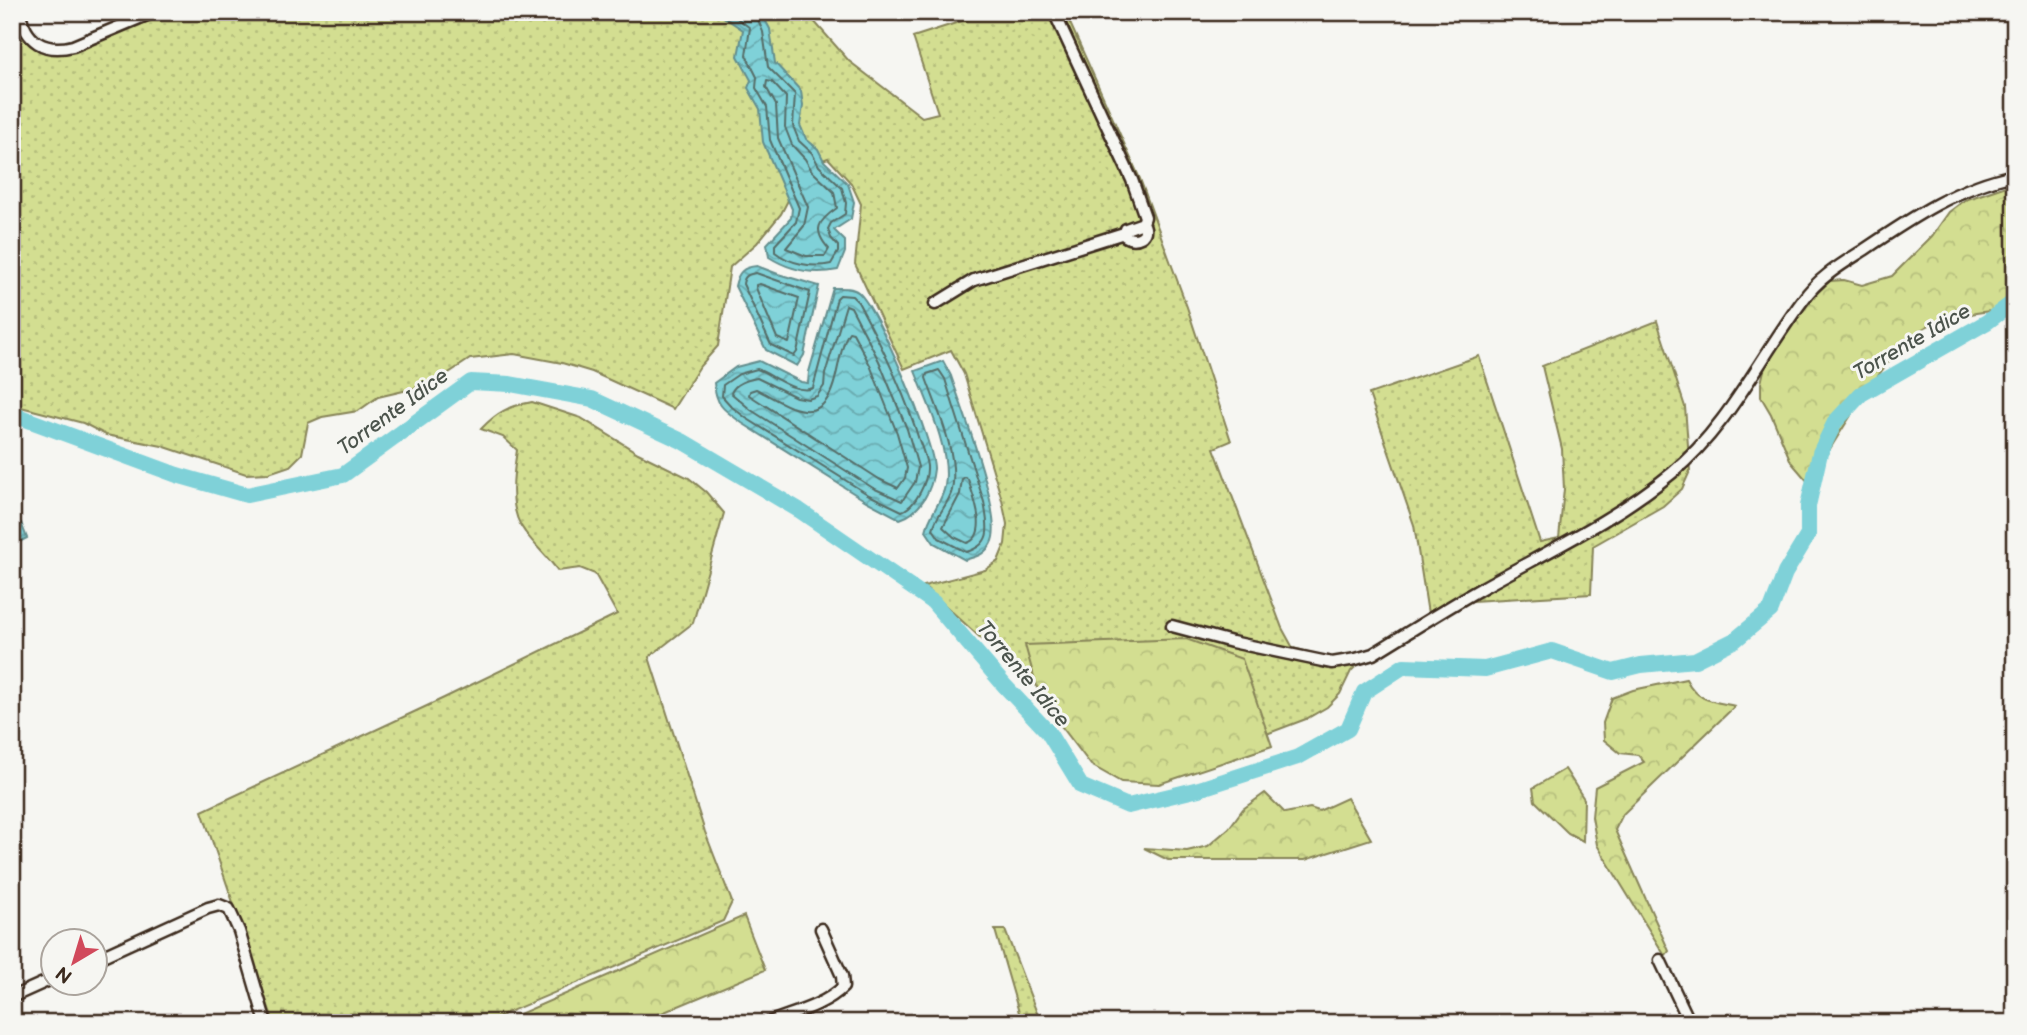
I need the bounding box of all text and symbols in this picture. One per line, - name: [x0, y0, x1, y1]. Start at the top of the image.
- water label: Torrente Idice: [1849, 298, 1975, 386]
- water label: Torrente Idice: [332, 363, 454, 461]
- water label: Torrente Idice: [971, 616, 1075, 732]
- north arrow: [38, 926, 108, 996]
- text: N: [52, 961, 77, 988]

